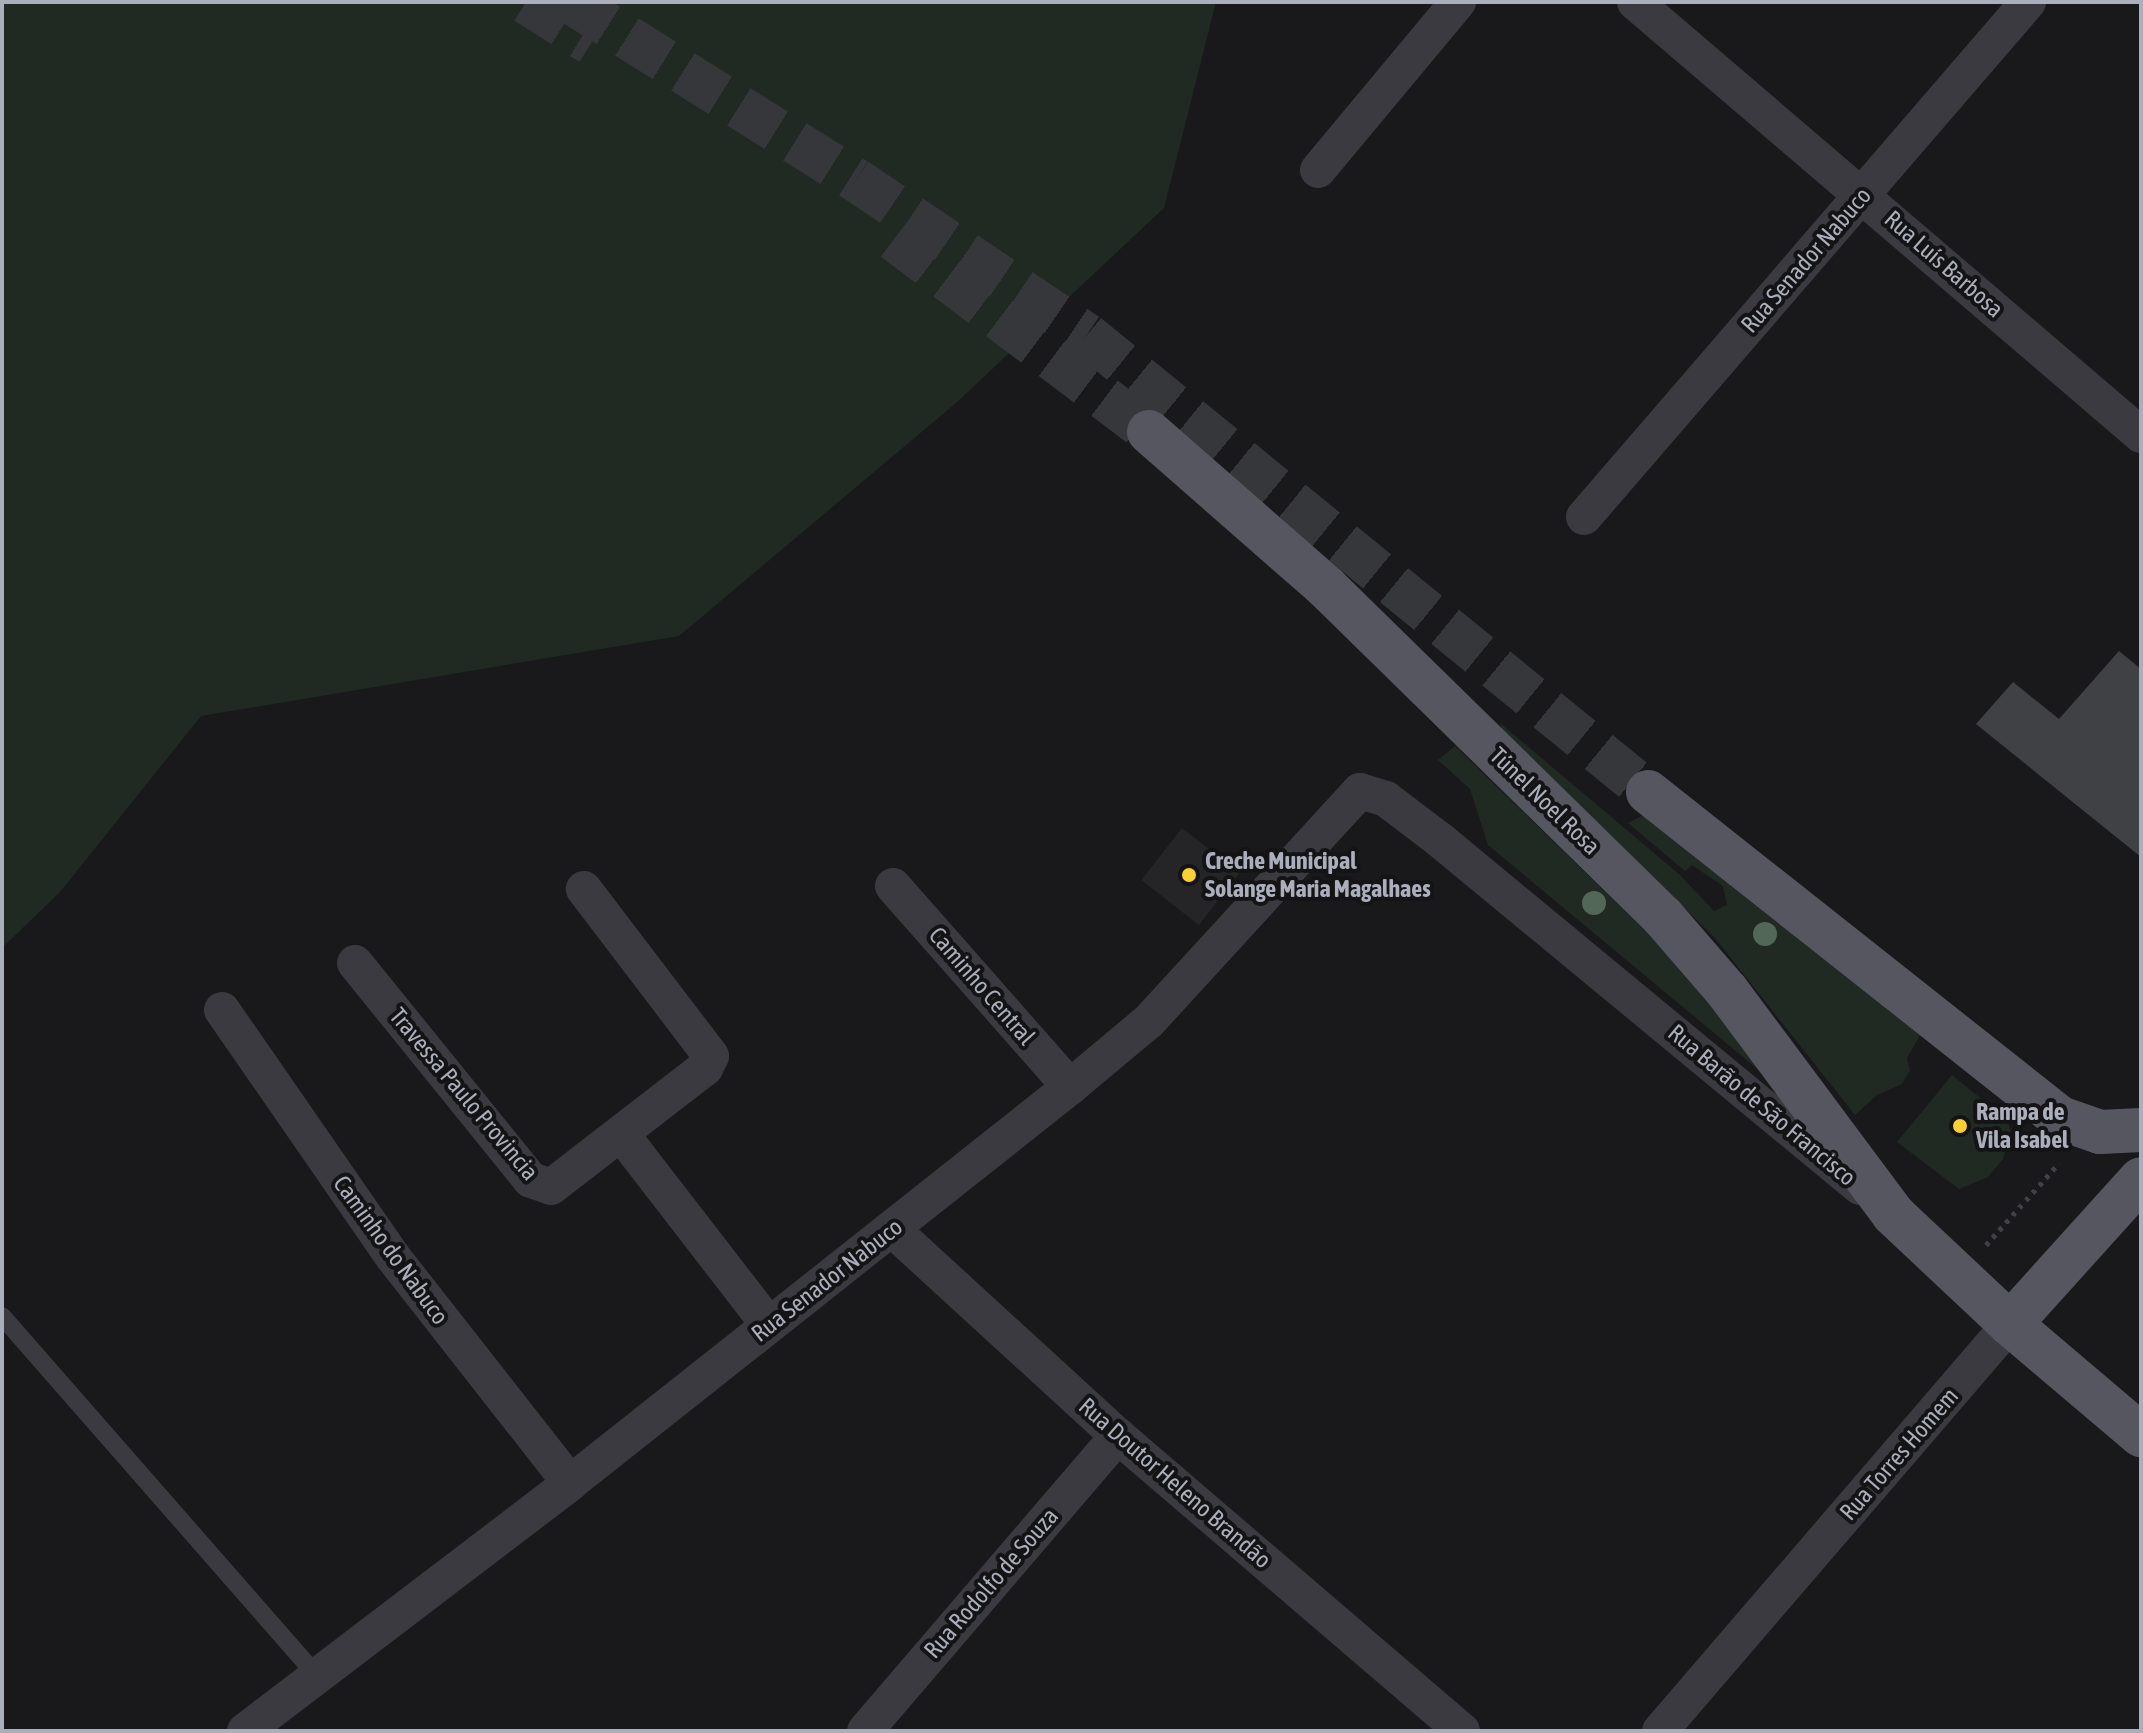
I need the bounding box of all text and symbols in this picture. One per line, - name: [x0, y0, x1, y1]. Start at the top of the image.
- street label: Rua Senador Nabuco: [1735, 181, 1877, 339]
- street label: Rua Luís Barbosa: [1879, 205, 2009, 323]
- street label: Túnel Noel Rosa: [1484, 741, 1606, 861]
- place label: Creche Municipal Solange Maria Magalhaes: [1205, 847, 1431, 903]
- marker: Creche Municipal Solange Maria Magalhaes: [1180, 866, 1198, 884]
- street label: Caminho Central: [923, 921, 1041, 1051]
- street label: Travessa Paulo Provincia: [384, 1002, 544, 1186]
- street label: Rua Barão de São Francisco: [1662, 1018, 1862, 1192]
- place label: Rampa de Vila Isabel: [1976, 1098, 2068, 1154]
- marker: Rampa de Vila Isabel: [1951, 1117, 1969, 1135]
- street label: Caminho do Nabuco: [327, 1170, 455, 1330]
- street label: Rua Senador Nabuco: [746, 1212, 908, 1348]
- street label: Rua Torres Homem: [1834, 1382, 1964, 1526]
- street label: Rua Doutor Heleno Brandão: [1073, 1392, 1277, 1574]
- street label: Rua Rodolfo de Souza: [918, 1502, 1064, 1664]

